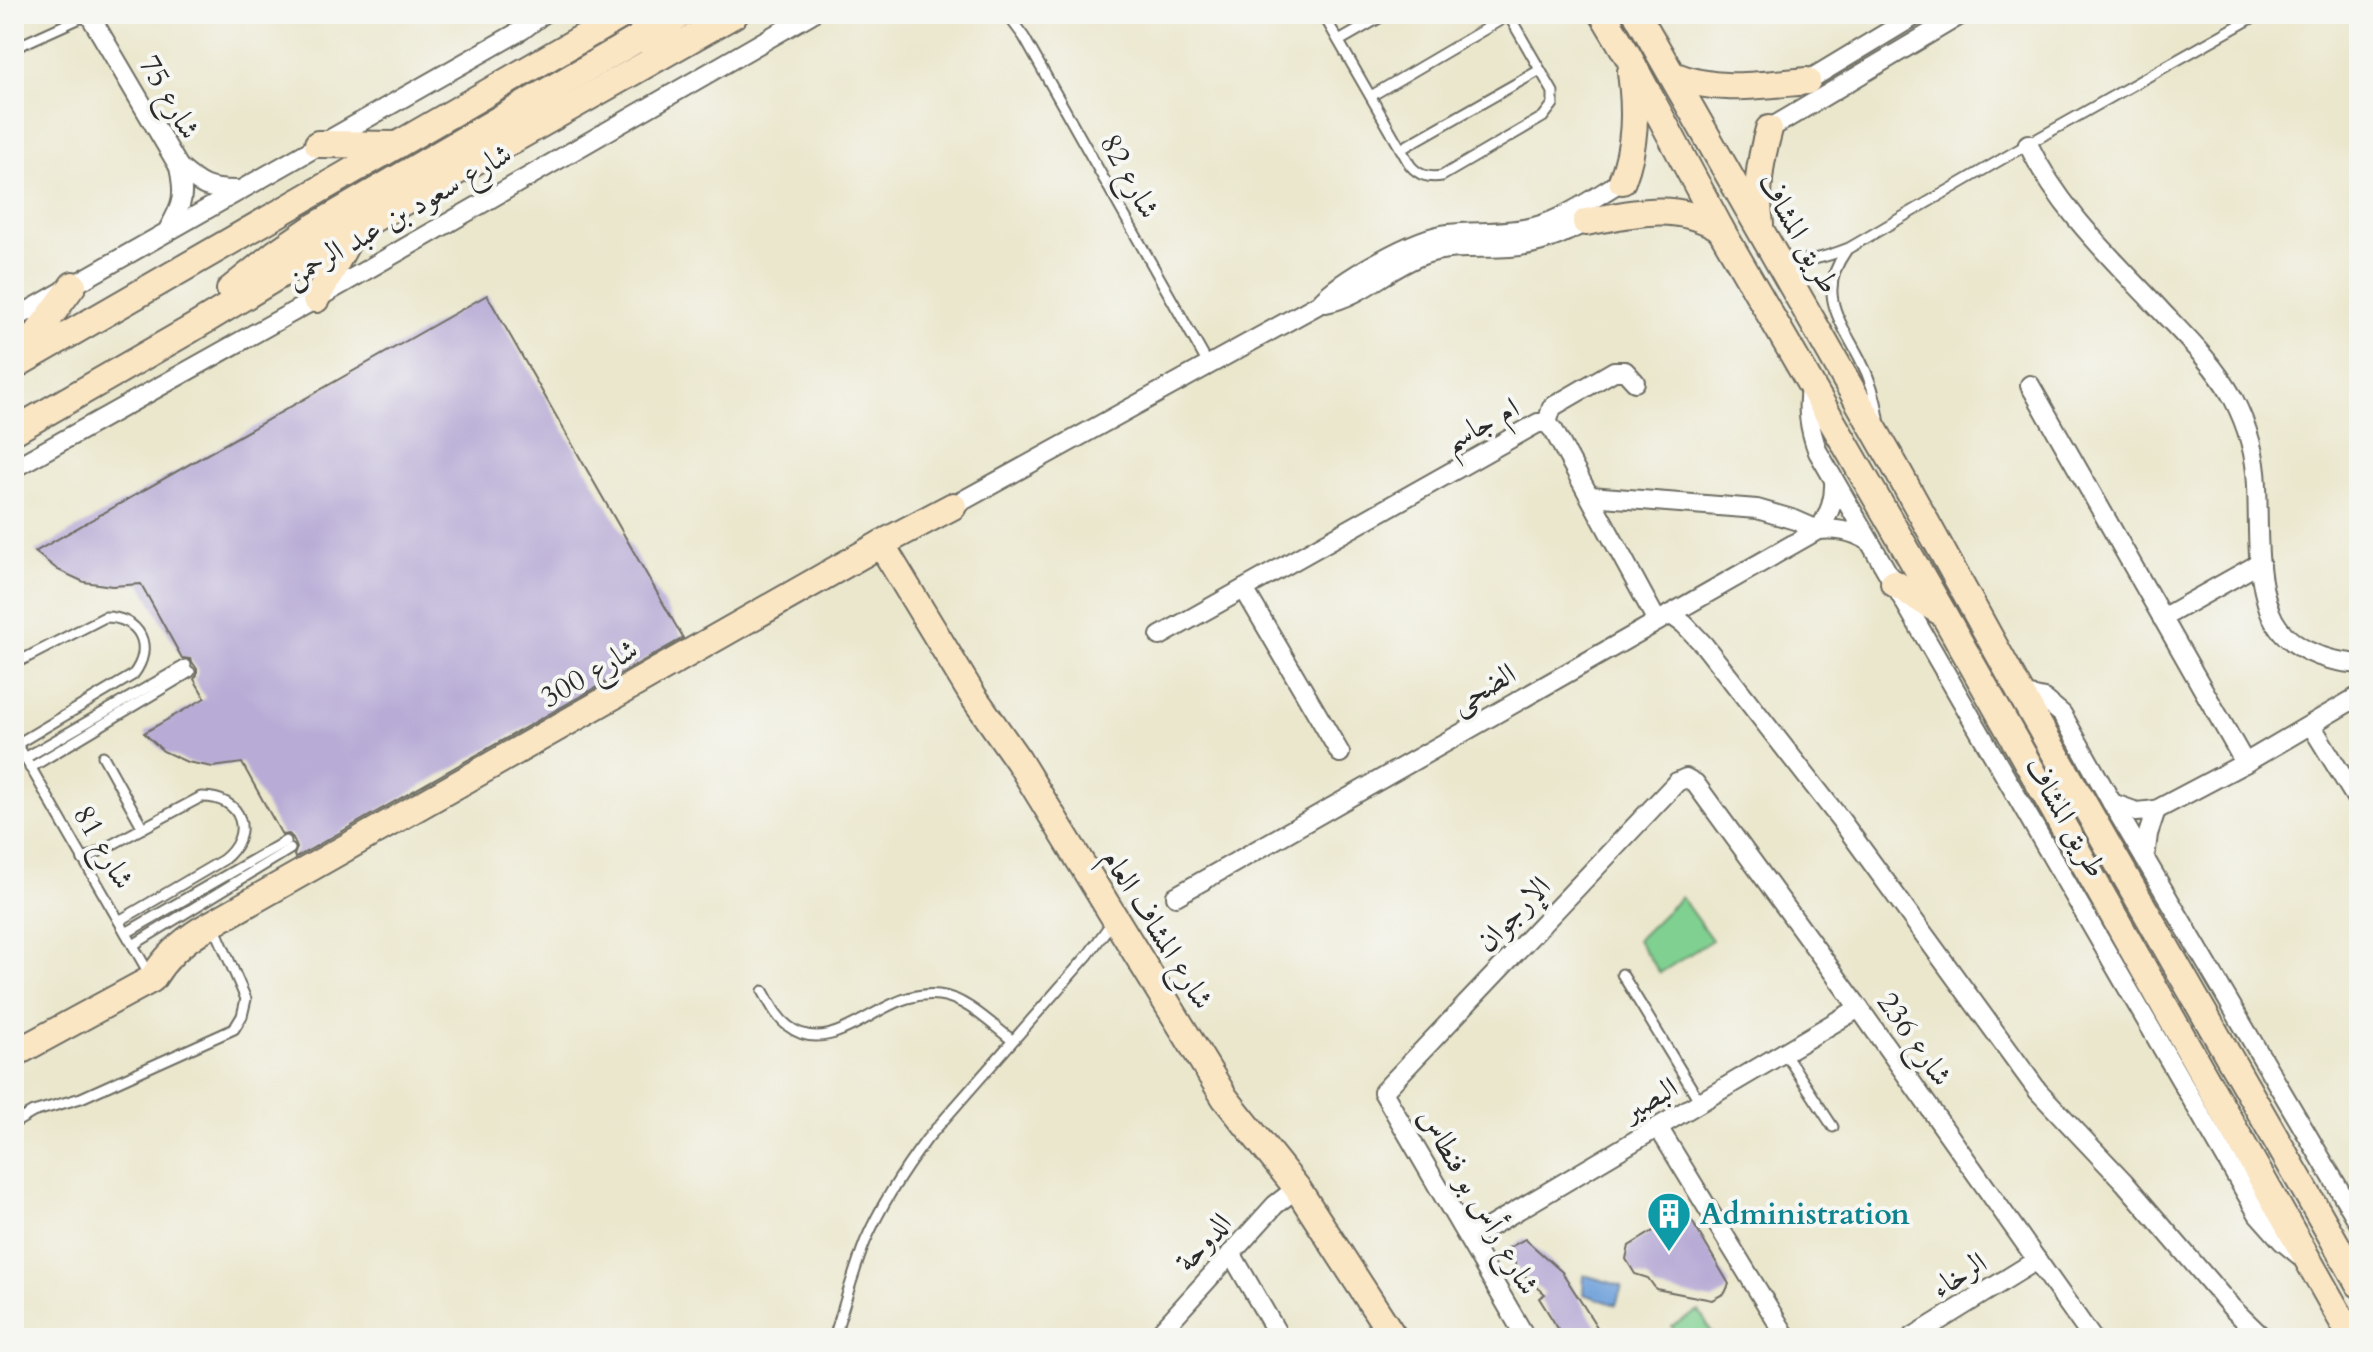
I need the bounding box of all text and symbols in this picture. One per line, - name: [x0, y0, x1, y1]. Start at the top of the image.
- street label: شارع 75: [126, 48, 210, 149]
- street label: شارع 82: [1086, 127, 1170, 228]
- street label: شارع سعود بن عبد الرحمن: [277, 134, 522, 301]
- street label: طريق المشاف: [1747, 165, 1850, 301]
- street label: ام جاسم: [1436, 387, 1530, 468]
- street label: شارع 300: [533, 629, 648, 721]
- street label: الضحى: [1443, 653, 1523, 724]
- street label: طريق المشاف: [2014, 749, 2117, 885]
- street label: شارع 81: [60, 798, 144, 899]
- street label: شارع المشاف العام: [1088, 841, 1223, 1020]
- street label: الإرجوان: [1467, 867, 1561, 962]
- street label: شارع 236: [1864, 984, 1962, 1097]
- street label: البصير: [1613, 1067, 1685, 1133]
- street label: شارع رأس بو فنطاس: [1405, 1099, 1550, 1305]
- building icon: Administration: [1645, 1190, 1693, 1253]
- place label: Administration: [1700, 1194, 1910, 1235]
- street label: الدوحة: [1166, 1204, 1241, 1281]
- street label: الرخاء: [1924, 1243, 1995, 1308]

